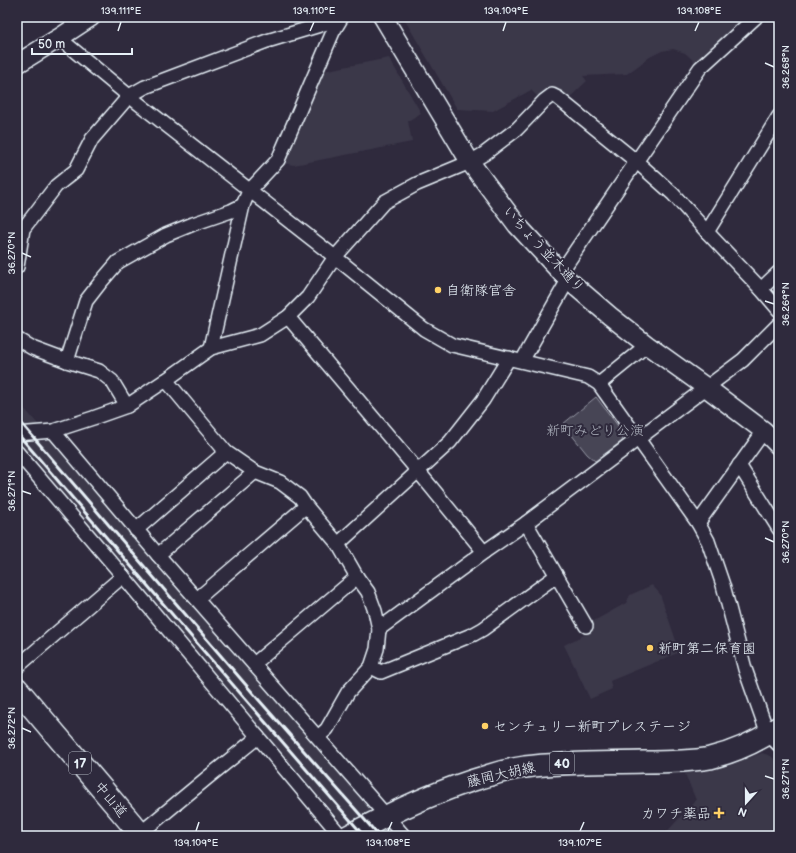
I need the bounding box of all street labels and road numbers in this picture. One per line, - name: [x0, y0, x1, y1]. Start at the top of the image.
- street label: いちょう並木通り: [499, 203, 588, 296]
- road number: 17: [69, 752, 91, 774]
- road number: 40: [550, 752, 574, 774]
- street label: 藤岡大胡線: [465, 758, 537, 791]
- street label: 中山道: [91, 778, 131, 821]

